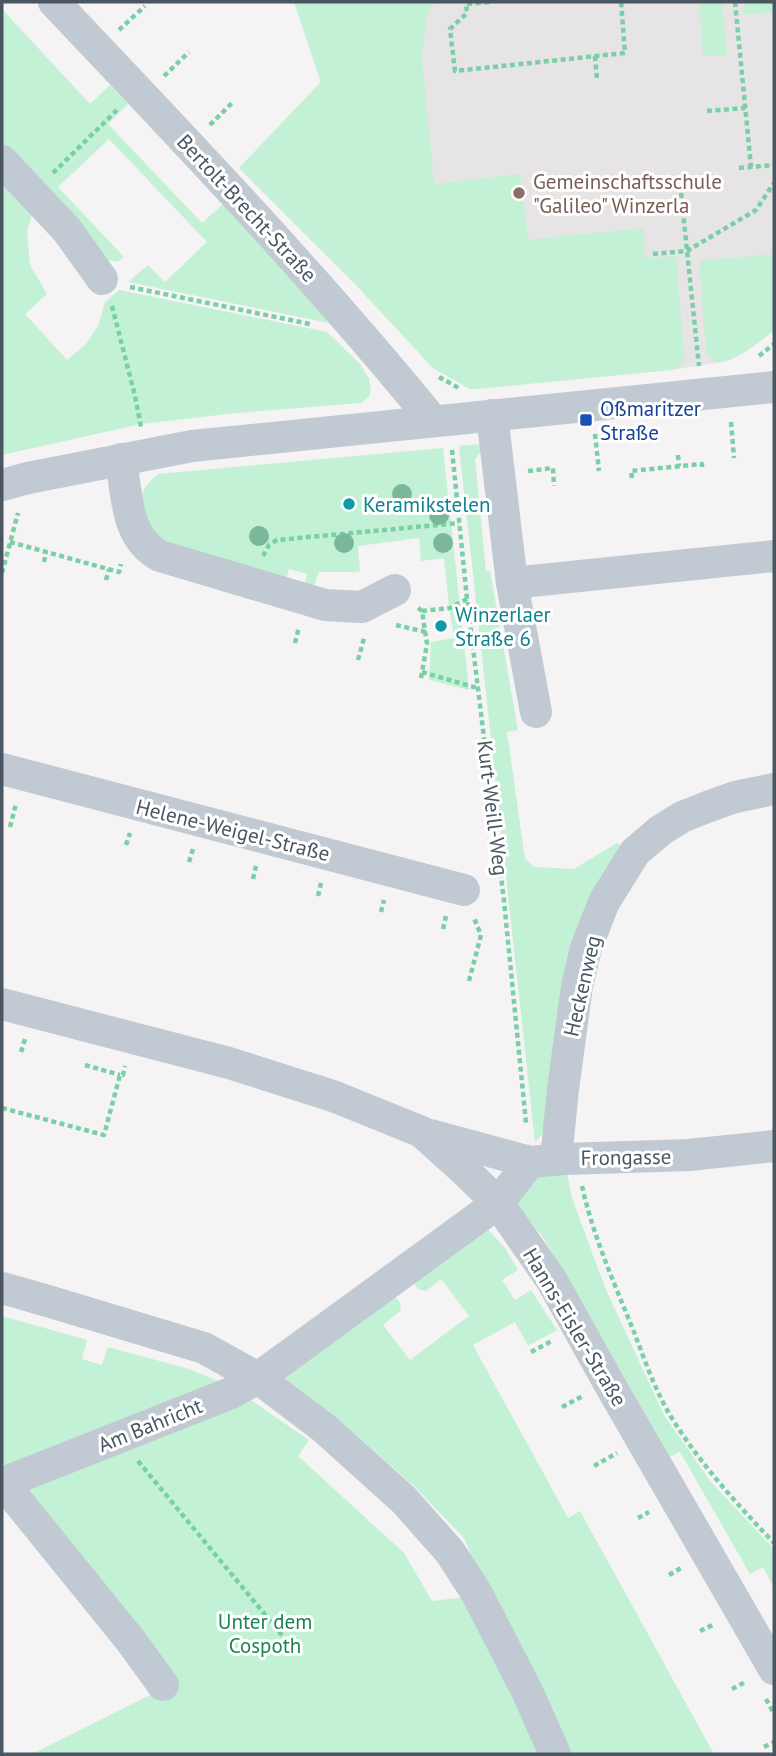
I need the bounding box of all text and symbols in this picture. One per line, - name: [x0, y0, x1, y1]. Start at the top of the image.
- street label: Bertolt-Brecht-Straße: [171, 128, 323, 288]
- place label: Gemeinschaftsschule "Galileo" Winzerla: [533, 168, 722, 219]
- marker: Gemeinschaftsschule "Galileo" Winzerla: [511, 185, 527, 201]
- place label: Oßmaritzer Straße: [600, 395, 701, 446]
- marker: Oßmaritzer Straße: [578, 412, 594, 428]
- place label: Keramikstelen: [363, 491, 490, 518]
- marker: Keramikstelen: [341, 496, 357, 512]
- place label: Winzerlaer Straße 6: [455, 601, 551, 652]
- marker: Winzerlaer Straße 6: [433, 618, 449, 634]
- street label: Kurt-Weill-Weg: [471, 739, 515, 877]
- street label: Helene-Weigel-Straße: [133, 793, 333, 867]
- street label: Heckenweg: [557, 933, 607, 1039]
- street label: Frongasse: [580, 1143, 672, 1171]
- street label: Hanns-Eisler-Straße: [517, 1243, 633, 1411]
- street label: Am Bahricht: [94, 1392, 206, 1458]
- park label: Unter dem Cospoth: [218, 1608, 312, 1659]

